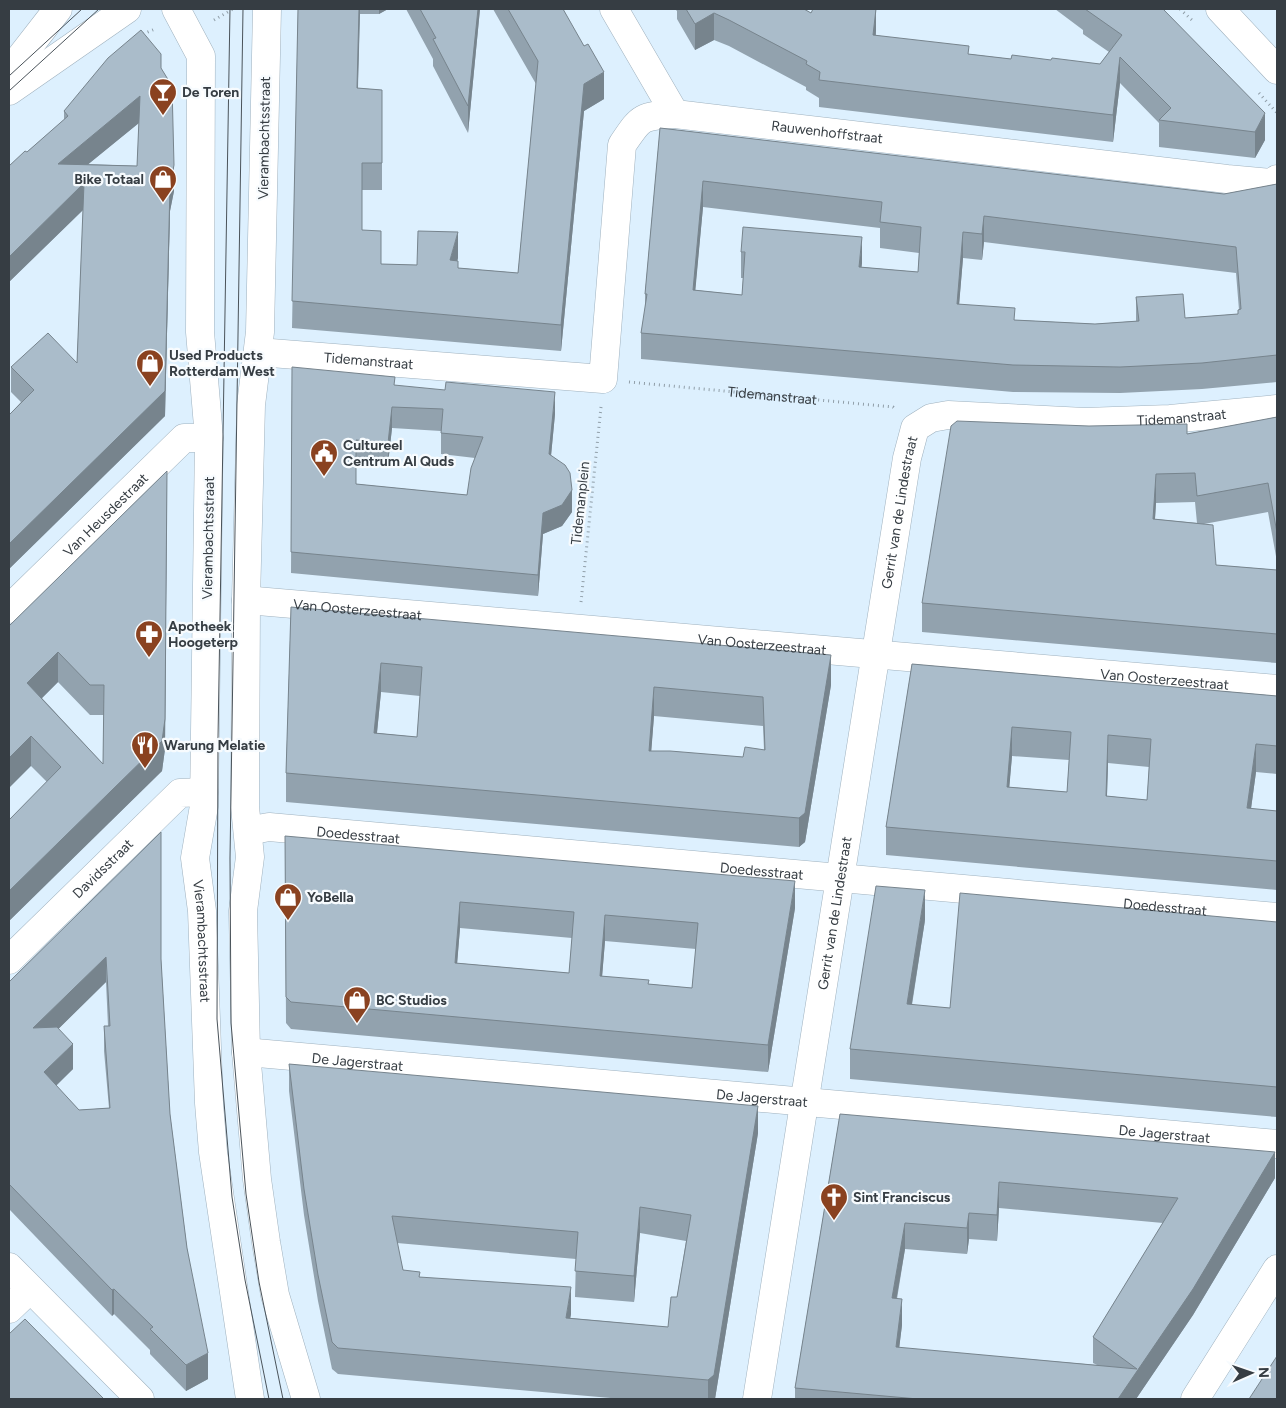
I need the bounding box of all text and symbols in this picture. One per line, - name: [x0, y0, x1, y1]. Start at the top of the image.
- street label: Vierambachtsstraat: [255, 76, 274, 200]
- bar icon: De Toren: [148, 77, 178, 116]
- place label: De Toren: [182, 84, 239, 101]
- street label: Rauwenhoffstraat: [770, 117, 884, 147]
- shop icon: Bike Totaal: [148, 164, 178, 203]
- place label: Bike Totaal: [74, 171, 144, 188]
- place label: Used Products Rotterdam West: [169, 347, 275, 380]
- shop icon: Used Products Rotterdam West: [135, 348, 165, 387]
- street label: Tidemanstraat: [323, 349, 414, 373]
- street label: Tidemanstraat: [727, 383, 818, 409]
- street label: Tidemanstraat: [1137, 406, 1227, 429]
- street label: Gerrit van de Lindestraat: [878, 434, 922, 590]
- place label: Cultureel Centrum Al Quds: [343, 437, 454, 470]
- public building icon: Cultureel Centrum Al Quds: [309, 438, 339, 477]
- street label: Tidemanplein: [568, 460, 593, 546]
- street label: Van Heusdestraat: [60, 470, 152, 560]
- street label: Vierambachtsstraat: [199, 476, 218, 600]
- street label: Van Oosterzeestraat: [293, 596, 423, 624]
- place label: Apotheek Hoogeterp: [168, 618, 238, 651]
- pharmacy icon: Apotheek Hoogeterp: [134, 619, 164, 658]
- street label: Van Oosterzeestraat: [697, 631, 827, 659]
- street label: Van Oosterzeestraat: [1100, 666, 1230, 694]
- restaurant icon: Warung Melatie: [130, 730, 160, 769]
- place label: Warung Melatie: [164, 737, 266, 754]
- street label: Doedesstraat: [316, 823, 401, 848]
- street label: Davidsstraat: [69, 835, 137, 902]
- street label: Gerrit van de Lindestraat: [814, 835, 856, 991]
- street label: Doedesstraat: [719, 859, 804, 884]
- street label: Vierambachtsstraat: [189, 879, 213, 1003]
- shop icon: YoBella: [273, 882, 303, 921]
- place label: YoBella: [307, 889, 354, 906]
- street label: Doedesstraat: [1122, 895, 1208, 920]
- shop icon: BC Studios: [342, 985, 372, 1024]
- place label: BC Studios: [376, 992, 447, 1009]
- street label: De Jagerstraat: [311, 1050, 404, 1075]
- street label: De Jagerstraat: [715, 1086, 808, 1111]
- street label: De Jagerstraat: [1118, 1122, 1211, 1147]
- church icon: Sint Franciscus: [819, 1182, 849, 1221]
- place label: Sint Franciscus: [853, 1189, 951, 1206]
- north arrow: [1226, 1348, 1276, 1398]
- text: N: [1255, 1367, 1272, 1378]

